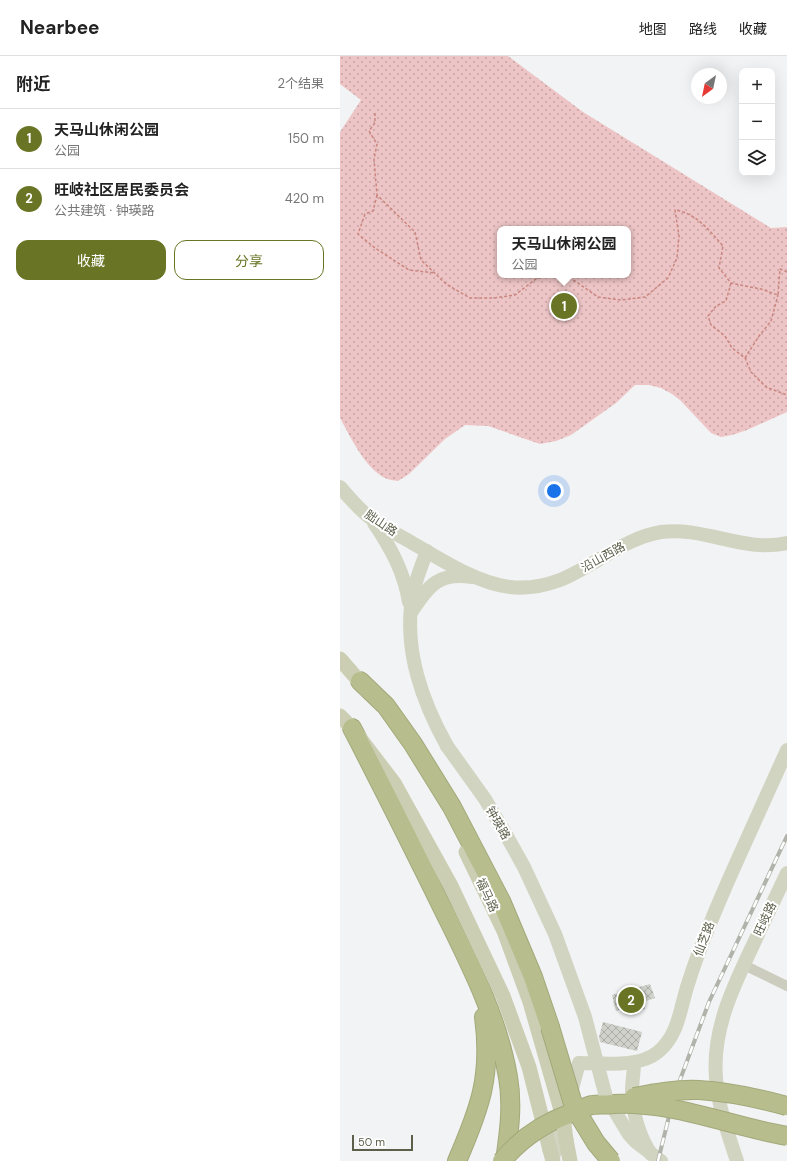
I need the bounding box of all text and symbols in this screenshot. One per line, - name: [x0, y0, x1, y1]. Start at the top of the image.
- text: Nearbee: [20, 15, 100, 40]
- text: 地图: [639, 20, 667, 38]
- text: 路线: [689, 20, 717, 38]
- text: 收藏: [739, 20, 767, 38]
- north arrow: [691, 68, 727, 104]
- map controls: [739, 68, 775, 176]
- button: +: [739, 68, 775, 104]
- text: 附近: [16, 73, 50, 95]
- text: 2个结果: [278, 75, 324, 92]
- button: −: [739, 104, 775, 140]
- text: 天马山休闲公园: [54, 120, 159, 140]
- text: 1: [27, 130, 31, 147]
- text: 150 m: [288, 130, 324, 147]
- button: layers: [739, 140, 775, 176]
- text: 公园: [54, 142, 80, 159]
- text: 旺岐社区居民委员会: [54, 180, 189, 200]
- text: 2: [25, 190, 33, 207]
- text: 420 m: [285, 190, 324, 207]
- text: 公共建筑 · 钟瑛路: [54, 202, 155, 219]
- popup: [497, 226, 631, 278]
- text: 天马山休闲公园: [511, 234, 617, 254]
- button: 收藏: [16, 240, 166, 280]
- button: 分享: [174, 240, 324, 280]
- text: 公园: [511, 256, 538, 273]
- pin: 1: [551, 291, 577, 321]
- your location: [544, 481, 564, 501]
- street label: 胐山路: [362, 506, 400, 540]
- street label: 沿山西路: [578, 538, 628, 576]
- street label: 钟瑛路: [482, 803, 514, 843]
- street label: 福马路: [472, 875, 502, 915]
- street label: 旺岐路: [750, 899, 780, 939]
- street label: 仙芝路: [690, 919, 718, 959]
- pin: 2: [618, 985, 644, 1015]
- scale bar: [352, 1133, 413, 1152]
- text: 50 m: [358, 1135, 385, 1149]

